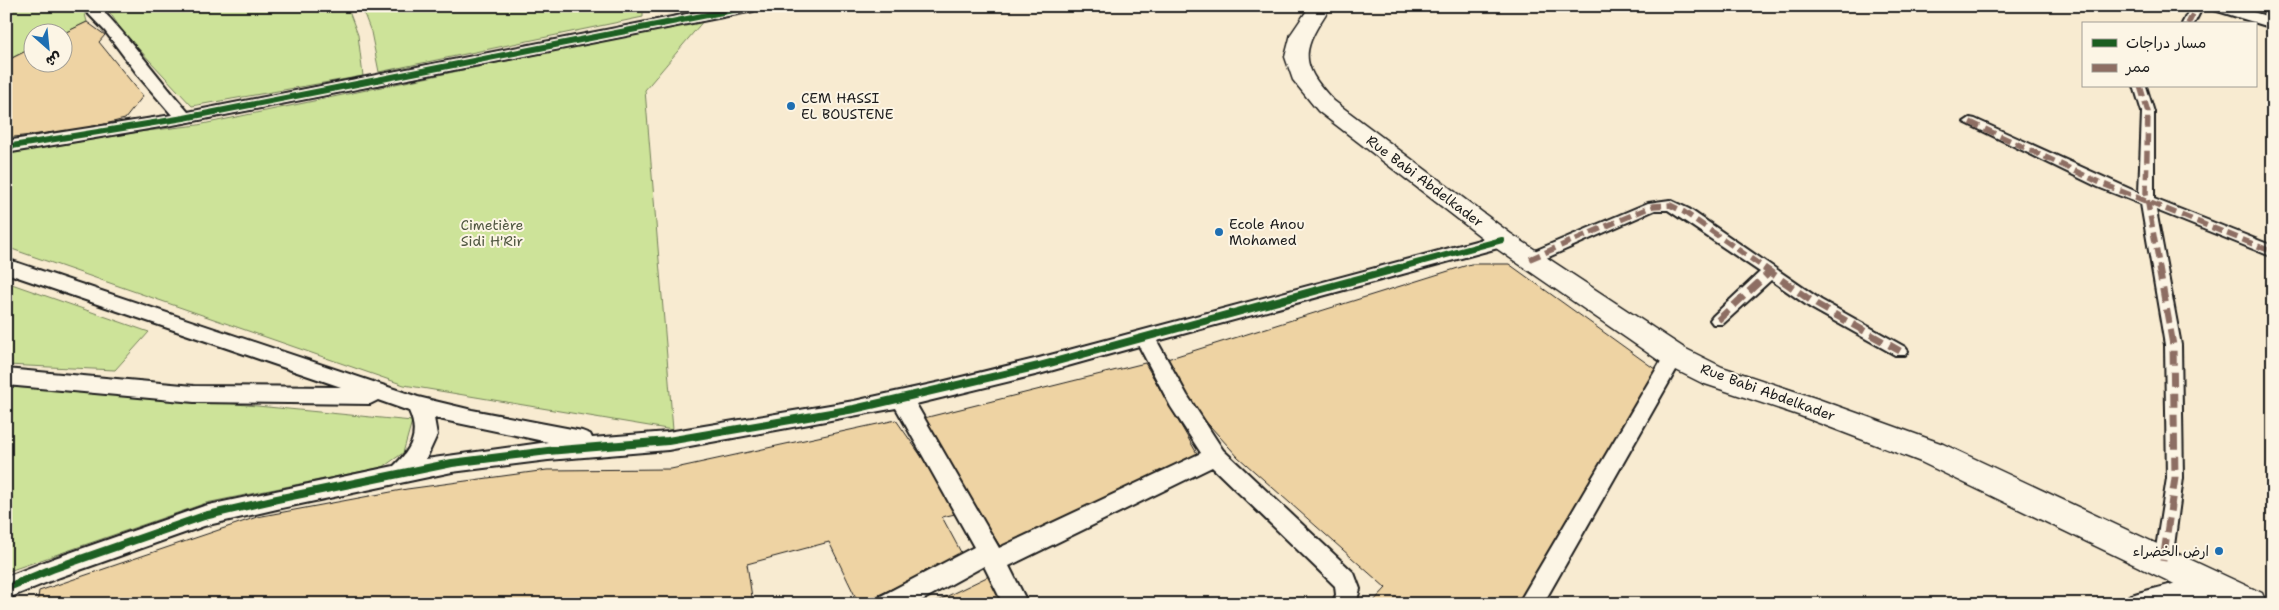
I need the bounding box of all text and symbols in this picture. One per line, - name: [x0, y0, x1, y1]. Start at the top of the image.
- north arrow: [22, 22, 72, 72]
- legend: [2082, 22, 2256, 88]
- text: مسار دراجات: [2126, 33, 2206, 53]
- text: ش: [43, 48, 65, 71]
- text: ممر: [2124, 57, 2150, 77]
- place label: CEM HASSI EL BOUSTENE: [801, 89, 894, 123]
- marker: CEM HASSI EL BOUSTENE: [785, 100, 797, 112]
- street label: Rue Babi Abdelkader: [1363, 131, 1487, 231]
- place label: Ecole Anou Mohamed: [1229, 215, 1305, 249]
- park label: Cimetière Sidi H'Rir: [460, 216, 524, 250]
- marker: Ecole Anou Mohamed: [1213, 226, 1225, 238]
- street label: Rue Babi Abdelkader: [1698, 359, 1838, 425]
- place label: ارض الخضراء: [2133, 542, 2209, 560]
- marker: ارض الخضراء: [2213, 545, 2225, 557]

